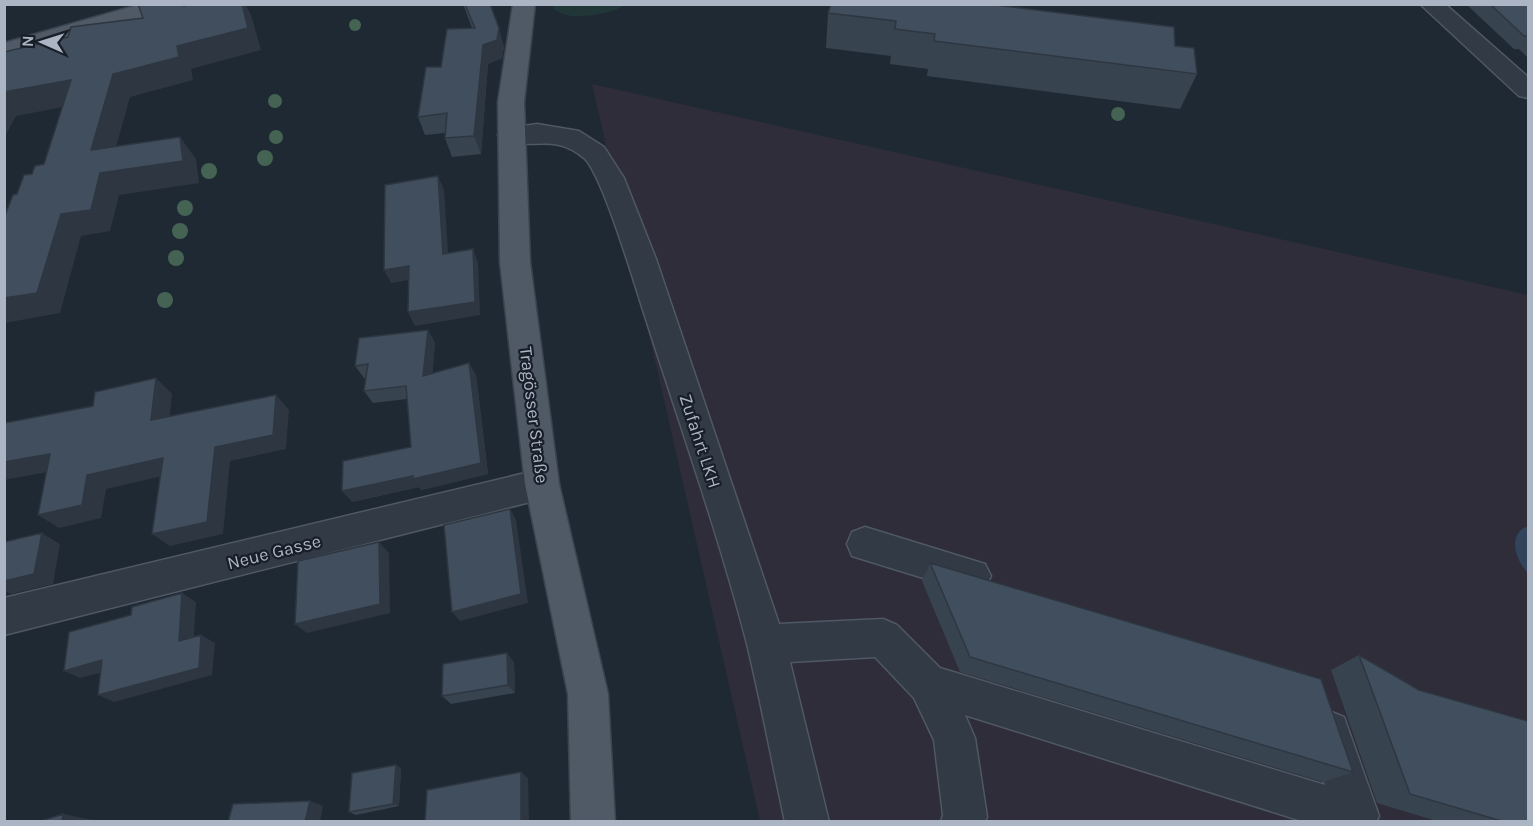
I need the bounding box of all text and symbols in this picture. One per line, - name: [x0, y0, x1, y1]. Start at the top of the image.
- north arrow: [12, 12, 72, 72]
- text: N: [18, 35, 37, 47]
- street label: Tragösser Straße: [515, 345, 553, 485]
- street label: Zufahrt LKH: [674, 391, 726, 491]
- street label: Neue Gasse: [225, 530, 323, 574]

